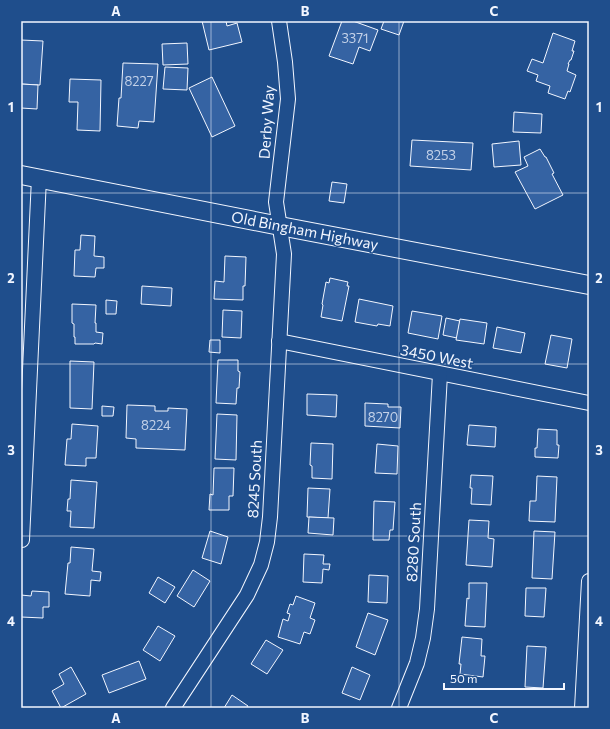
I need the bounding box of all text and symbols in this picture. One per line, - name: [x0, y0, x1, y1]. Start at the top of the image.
- text: A: [111, 3, 121, 19]
- text: B: [301, 3, 310, 19]
- text: C: [490, 3, 499, 19]
- house number: 3371: [341, 30, 369, 46]
- house number: 8227: [124, 73, 154, 89]
- street label: Derby Way: [254, 84, 278, 160]
- text: 1: [8, 99, 14, 115]
- text: 1: [596, 99, 602, 115]
- house number: 8253: [426, 147, 456, 163]
- street label: Old Bingham Highway: [230, 207, 380, 253]
- text: 2: [7, 270, 15, 286]
- text: 2: [595, 270, 603, 286]
- street label: 3450 West: [399, 340, 475, 372]
- house number: 8270: [368, 409, 398, 425]
- house number: 8224: [141, 417, 171, 433]
- street label: 8245 South: [243, 439, 265, 519]
- text: 3: [7, 442, 15, 458]
- text: 3: [595, 442, 603, 458]
- street label: 8280 South: [402, 502, 424, 582]
- text: 4: [7, 613, 15, 629]
- text: 4: [595, 613, 603, 629]
- scale bar: [444, 665, 564, 691]
- text: 50 m: [450, 671, 478, 685]
- text: A: [111, 710, 121, 726]
- text: B: [301, 710, 310, 726]
- text: C: [490, 710, 499, 726]

